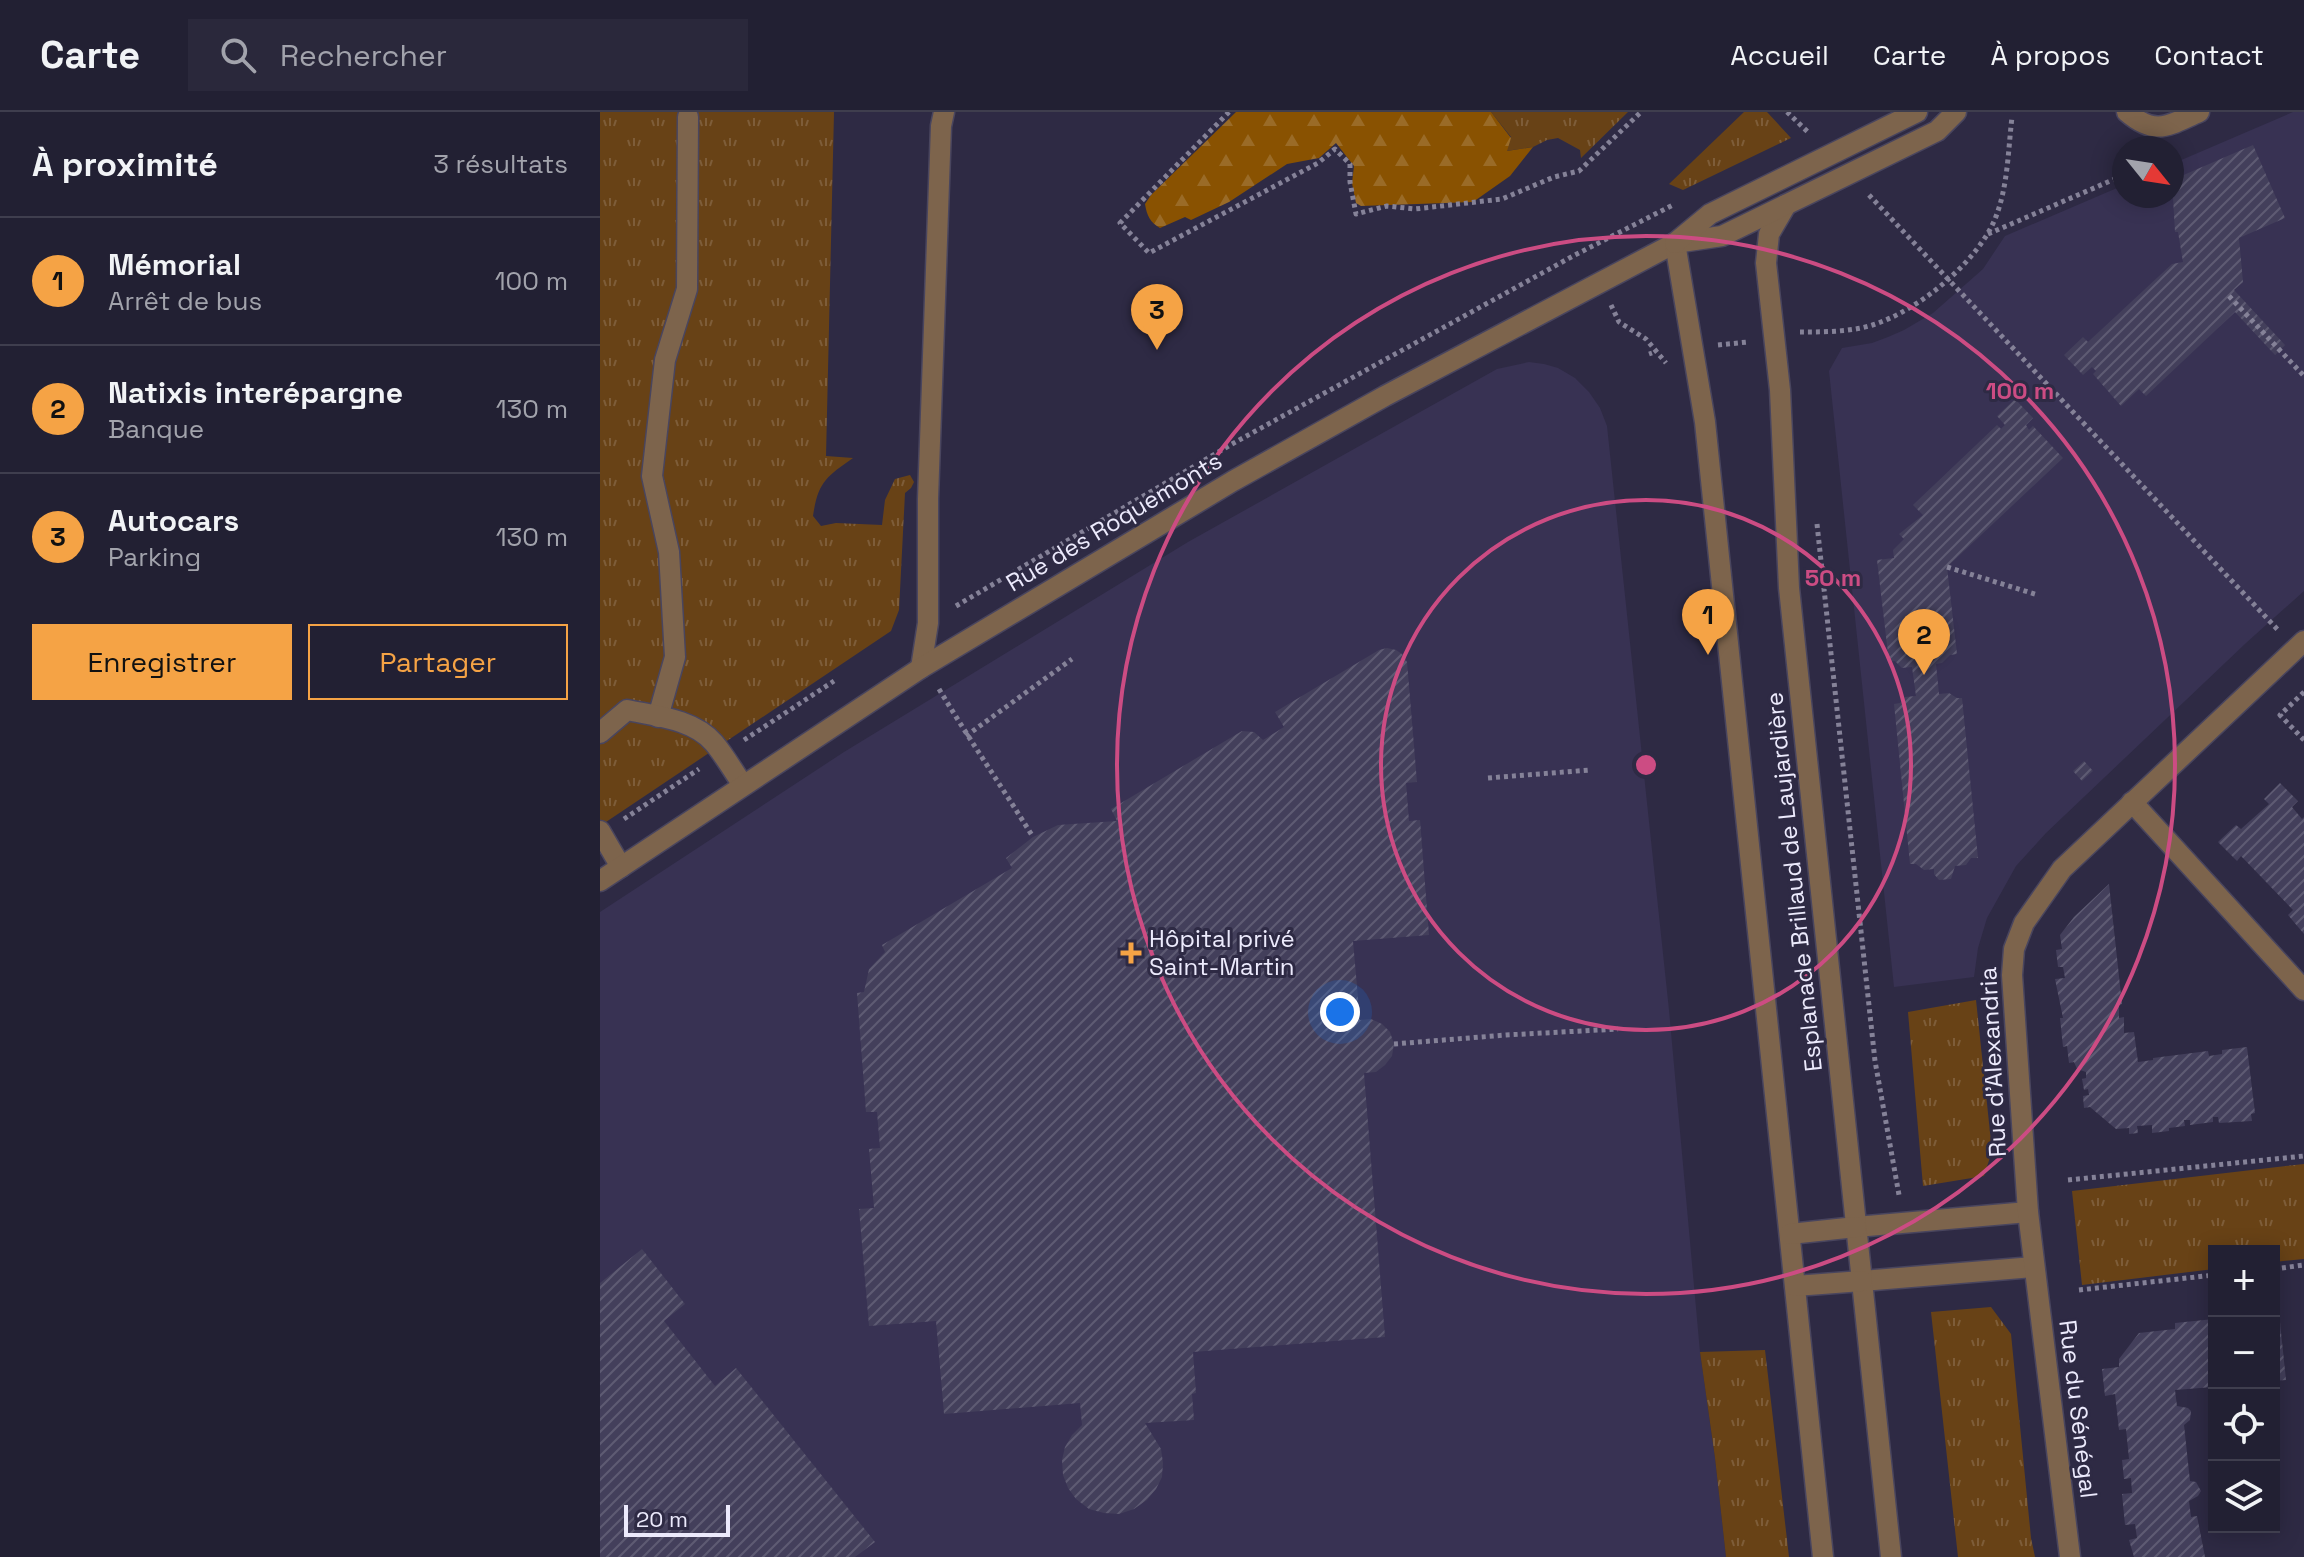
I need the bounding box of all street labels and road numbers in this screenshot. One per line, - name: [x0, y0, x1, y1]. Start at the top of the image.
- street label: Rue des Roquemonts: [1000, 445, 1227, 598]
- street label: Esplanade Brillaud de Laujardière: [1758, 691, 1829, 1073]
- street label: Rue d'Alexandria: [1972, 966, 2013, 1158]
- street label: Rue du Sénégal: [2052, 1318, 2105, 1500]

